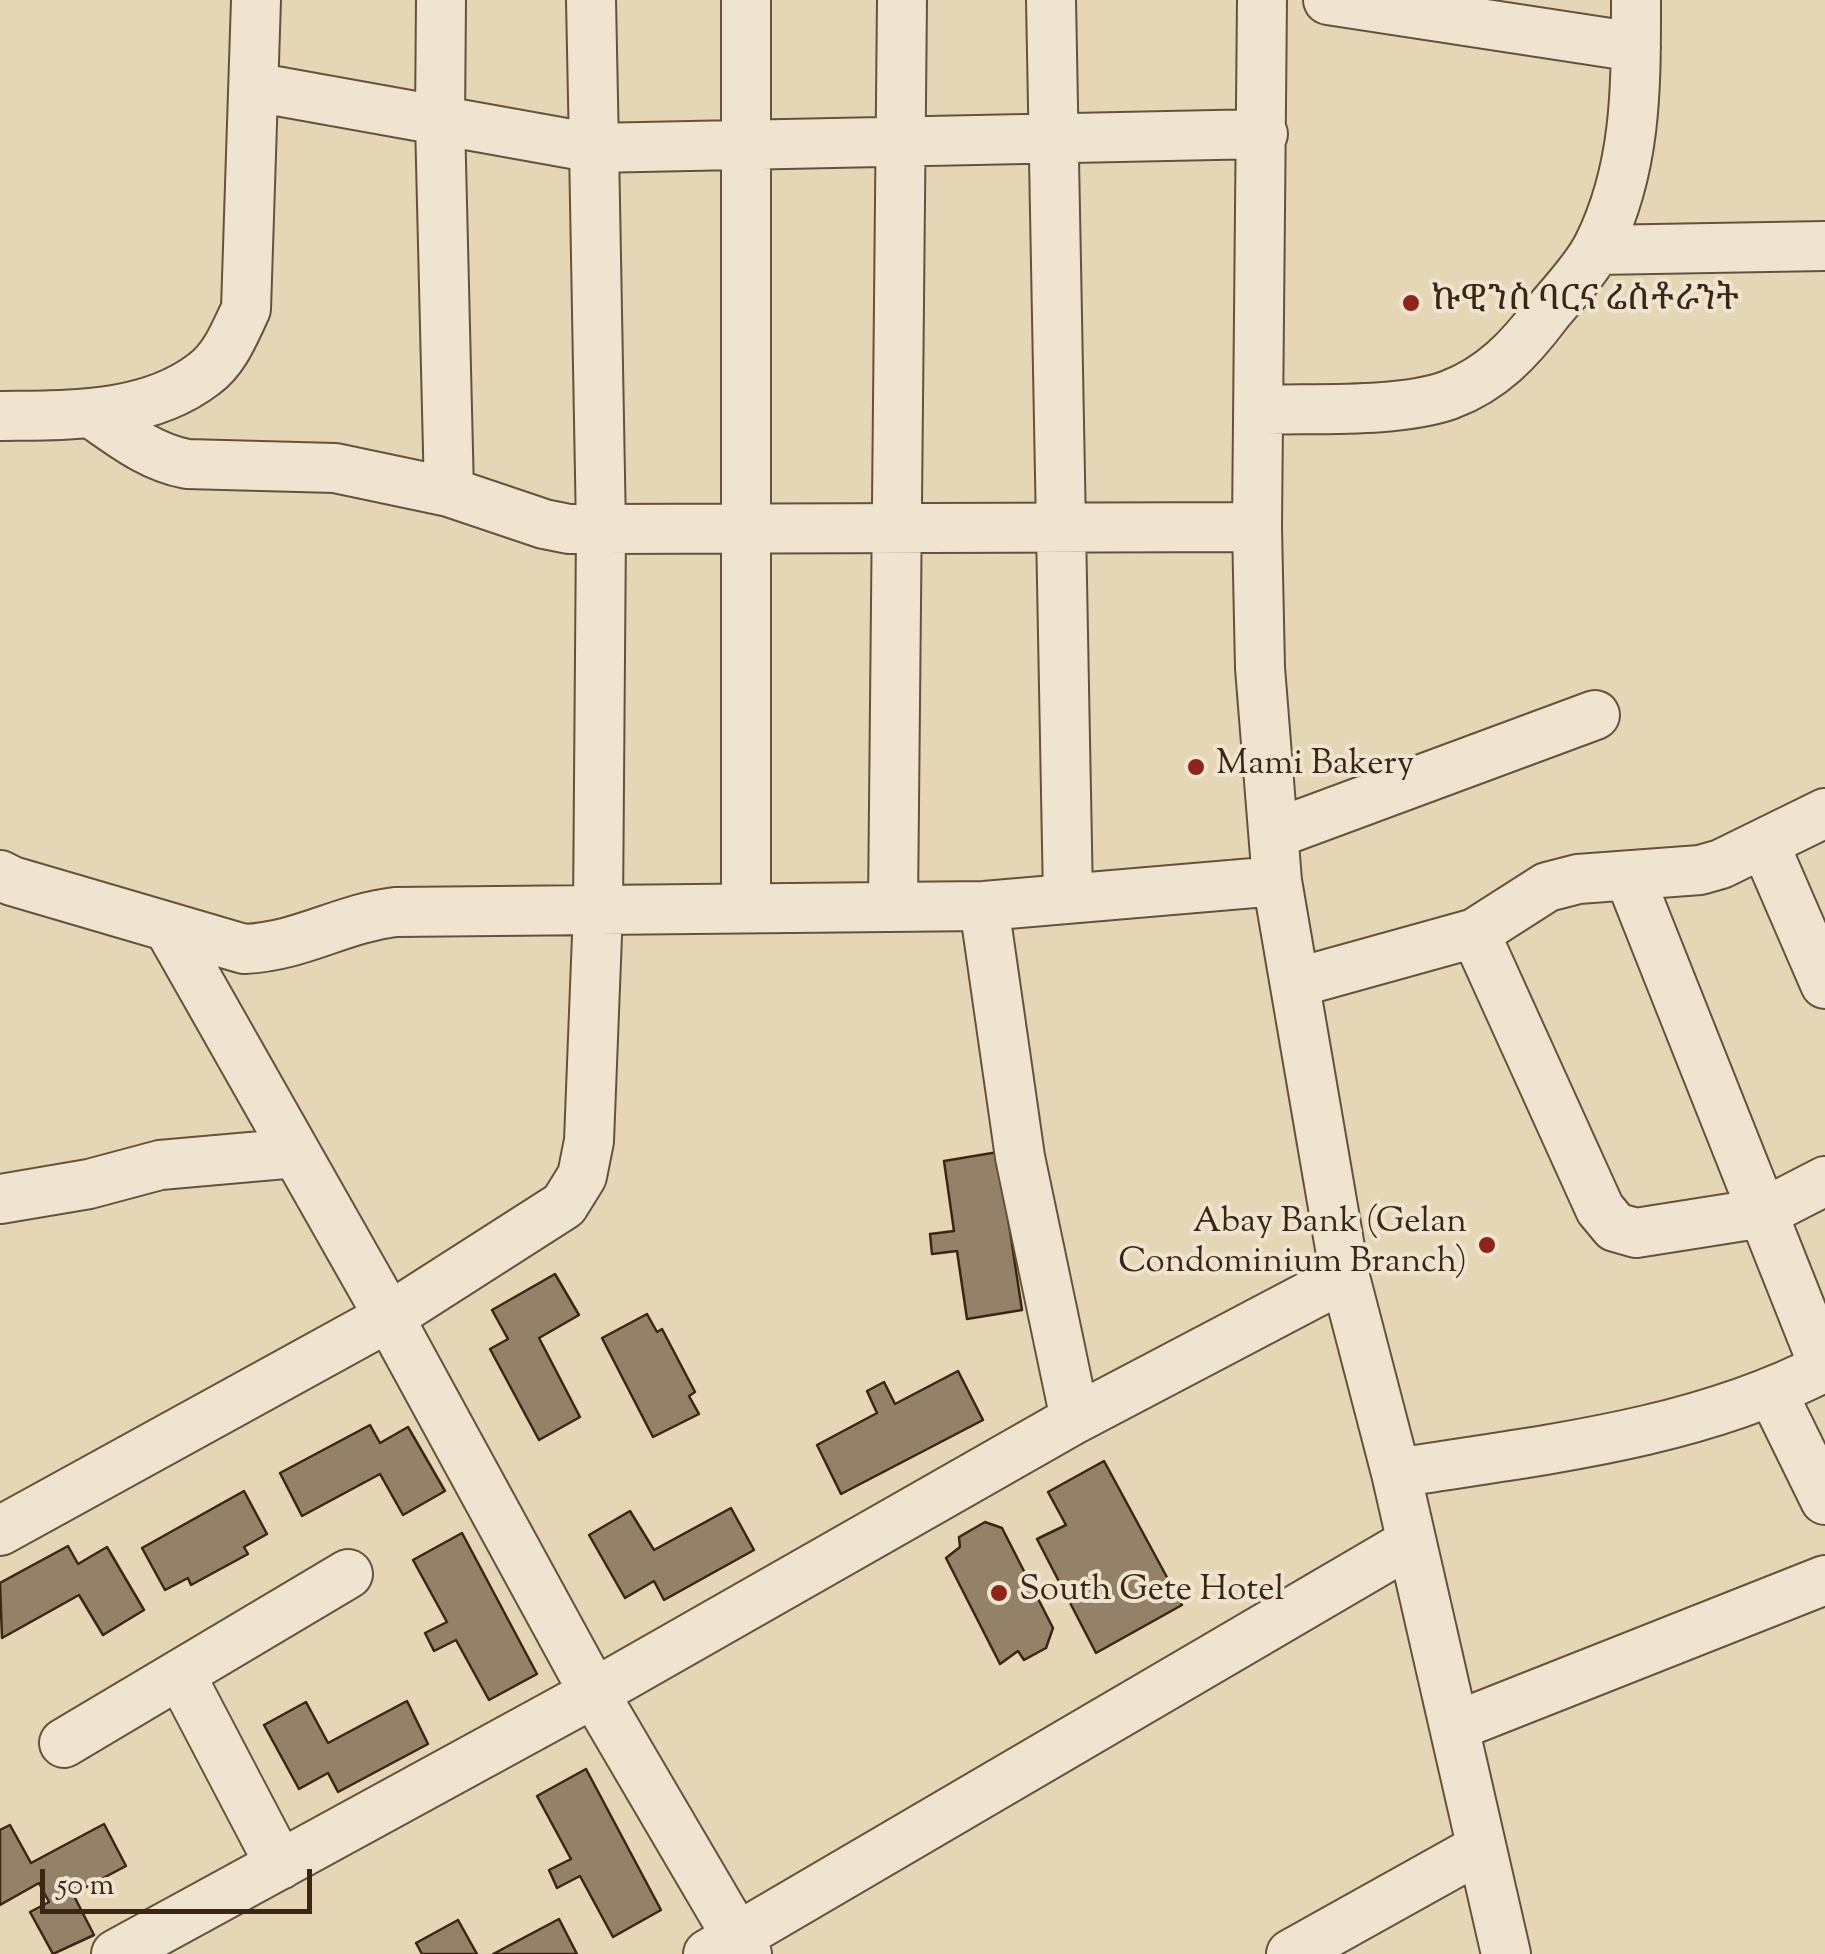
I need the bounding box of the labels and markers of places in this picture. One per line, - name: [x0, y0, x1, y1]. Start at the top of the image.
- place label: ኩዊንስ ባርና ሬስቶራንት: [1431, 282, 1739, 324]
- marker: ኩዊንስ ባርና ሬስቶራንት: [1400, 292, 1422, 314]
- place label: Mami Bakery: [1216, 746, 1414, 788]
- marker: Mami Bakery: [1185, 756, 1207, 778]
- place label: Abay Bank (Gelan Condominium Branch): [1118, 1204, 1467, 1286]
- marker: Abay Bank (Gelan Condominium Branch): [1476, 1234, 1498, 1256]
- place label: South Gete Hotel: [1019, 1572, 1284, 1614]
- marker: South Gete Hotel: [988, 1582, 1010, 1604]

